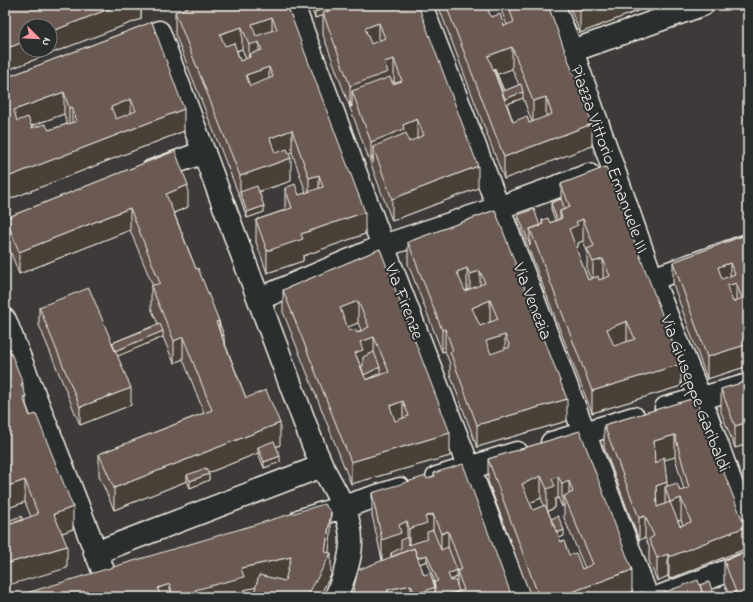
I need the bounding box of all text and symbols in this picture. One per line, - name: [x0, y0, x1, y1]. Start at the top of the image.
- north arrow: [18, 18, 58, 58]
- text: N: [37, 35, 55, 48]
- street label: Piazza Vittorio Emanuele III: [562, 62, 654, 257]
- street label: Via Venezia: [504, 258, 558, 344]
- street label: Via Firenze: [376, 259, 430, 345]
- street label: Via Giuseppe Garibaldi: [652, 310, 736, 476]

